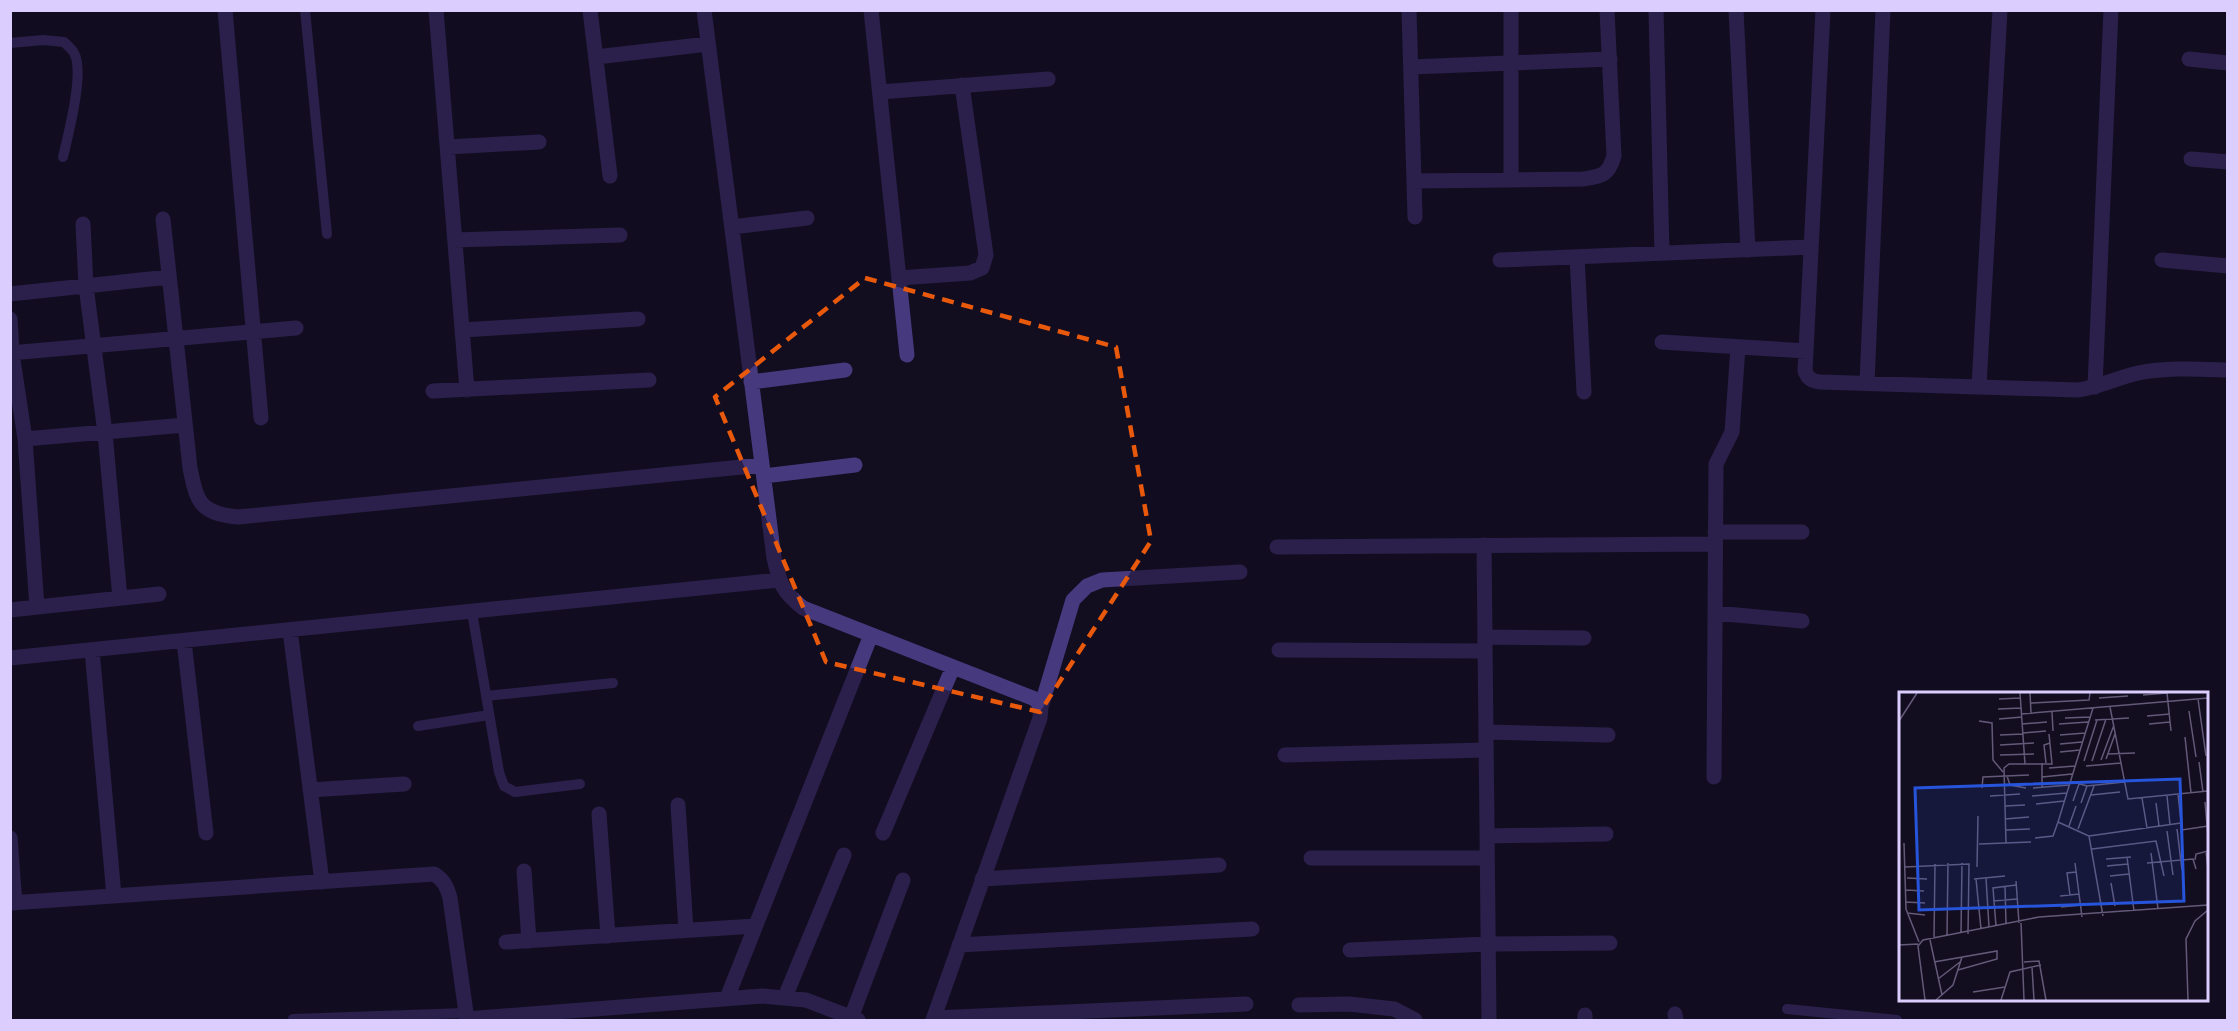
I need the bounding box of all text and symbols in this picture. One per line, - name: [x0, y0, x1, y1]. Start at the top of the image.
- inset map: [1899, 692, 2208, 1001]

